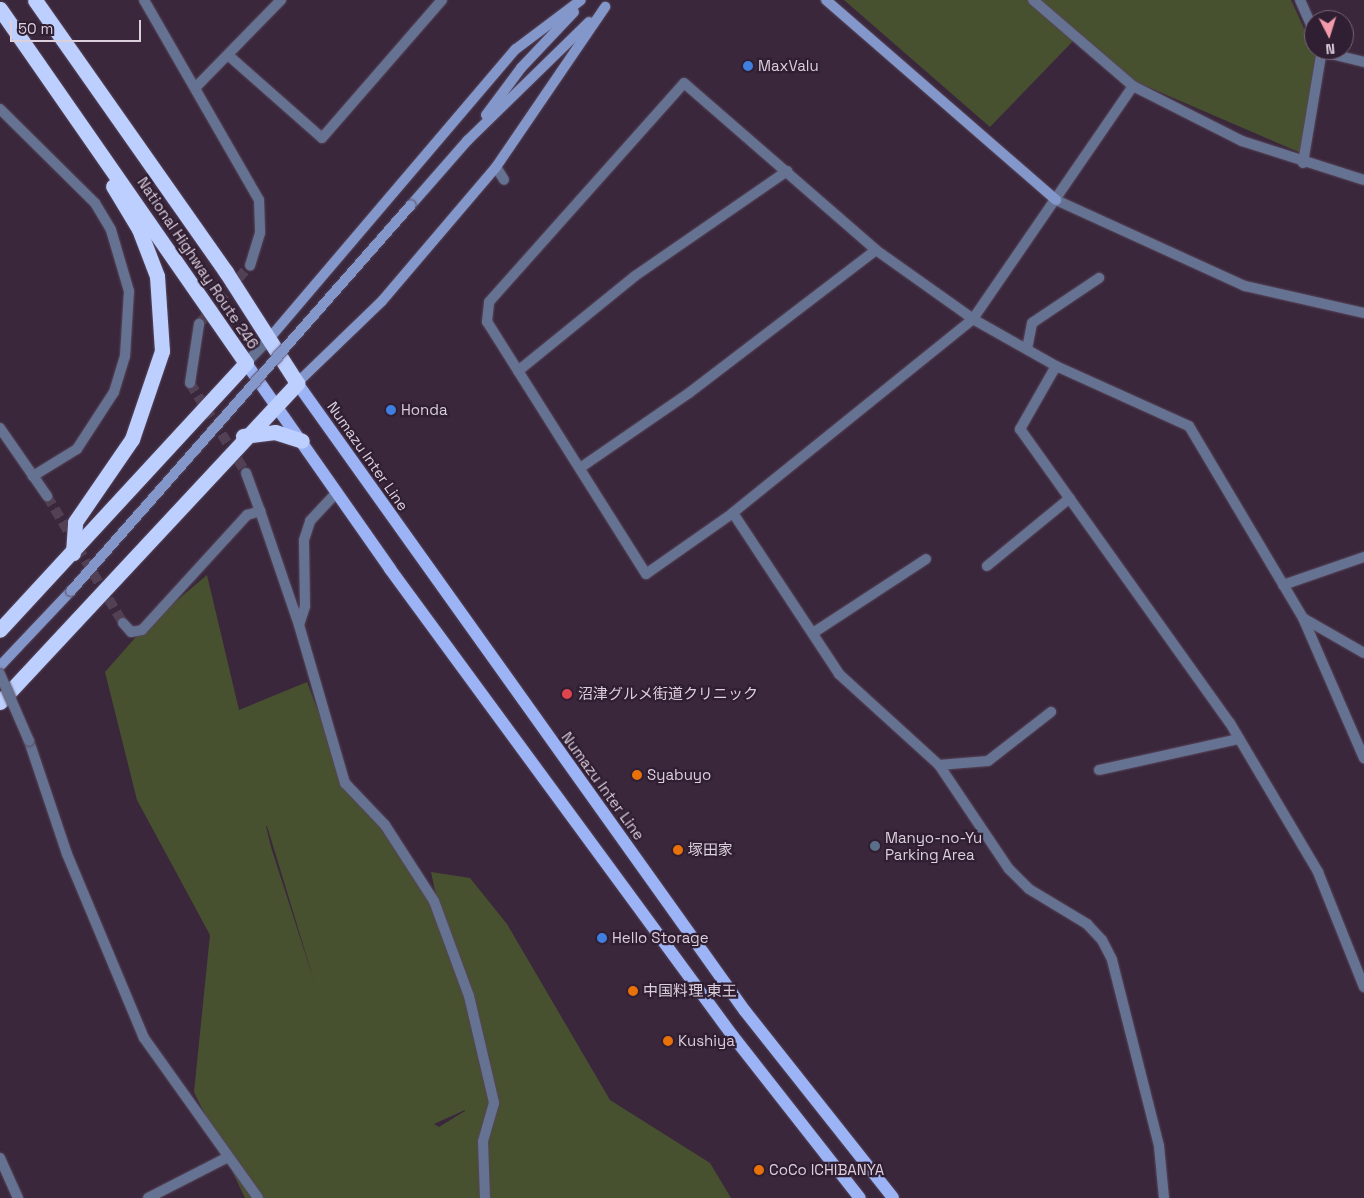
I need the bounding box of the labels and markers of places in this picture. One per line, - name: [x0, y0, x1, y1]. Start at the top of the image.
- place label: MaxValu: [758, 57, 819, 75]
- marker: MaxValu: [742, 60, 754, 72]
- place label: Honda: [401, 401, 448, 419]
- marker: Honda: [385, 404, 397, 416]
- place label: 沼津グルメ街道クリニック: [578, 685, 758, 703]
- marker: 沼津グルメ街道クリニック: [560, 687, 574, 701]
- place label: Syabuyo: [647, 766, 711, 784]
- marker: Syabuyo: [631, 769, 643, 781]
- place label: Manyo-no-Yu Parking Area: [885, 828, 982, 863]
- marker: Manyo-no-Yu Parking Area: [869, 840, 881, 852]
- place label: 塚田家: [688, 841, 733, 859]
- marker: 塚田家: [672, 844, 684, 856]
- place label: Hello Storage: [612, 929, 709, 947]
- marker: Hello Storage: [596, 932, 608, 944]
- place label: 中国料理 東王: [643, 982, 737, 1000]
- marker: 中国料理 東王: [627, 985, 639, 997]
- place label: Kushiya: [678, 1032, 735, 1050]
- marker: Kushiya: [662, 1035, 674, 1047]
- place label: CoCo ICHIBANYA: [769, 1161, 884, 1179]
- marker: CoCo ICHIBANYA: [753, 1164, 765, 1176]

